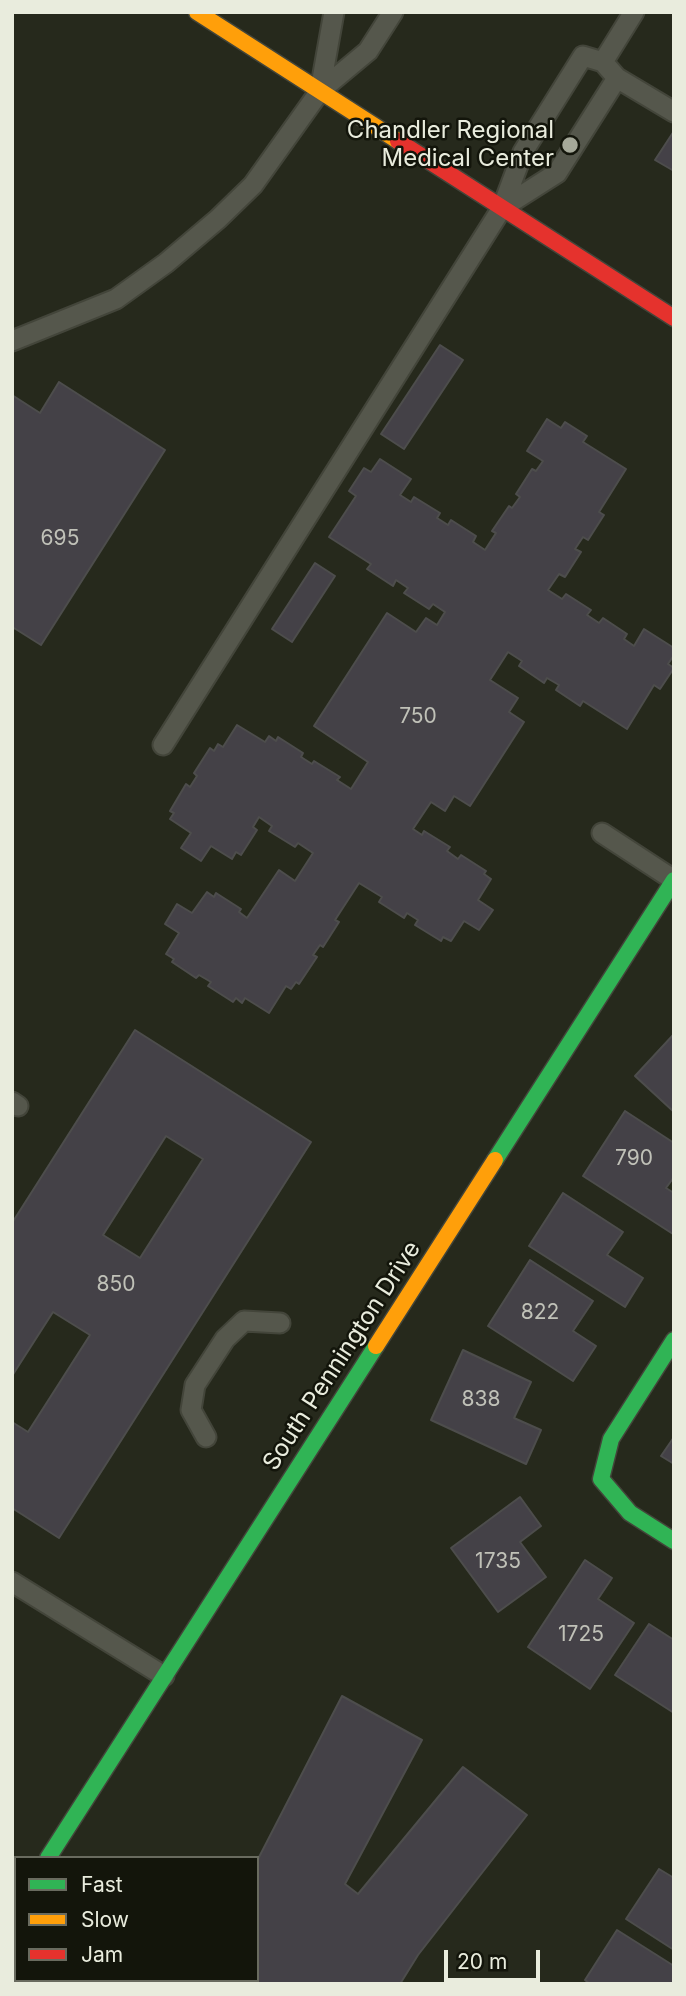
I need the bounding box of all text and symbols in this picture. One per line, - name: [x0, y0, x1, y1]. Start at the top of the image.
- place label: Chandler Regional Medical Center: [347, 117, 554, 173]
- marker: Chandler Regional Medical Center: [560, 135, 580, 155]
- house number: 695: [41, 526, 79, 552]
- house number: 750: [399, 704, 437, 730]
- house number: 790: [615, 1146, 653, 1172]
- street label: South Pennington Drive: [257, 1236, 427, 1476]
- house number: 850: [96, 1272, 136, 1298]
- house number: 822: [521, 1300, 559, 1326]
- house number: 838: [462, 1387, 500, 1413]
- house number: 1735: [475, 1549, 521, 1575]
- house number: 1725: [558, 1622, 604, 1648]
- legend: [14, 1856, 259, 1982]
- text: Fast: [81, 1872, 123, 1897]
- text: Slow: [81, 1907, 129, 1932]
- scale bar: [448, 1937, 544, 1981]
- text: Jam: [81, 1942, 123, 1967]
- text: 20 m: [457, 1949, 507, 1974]

